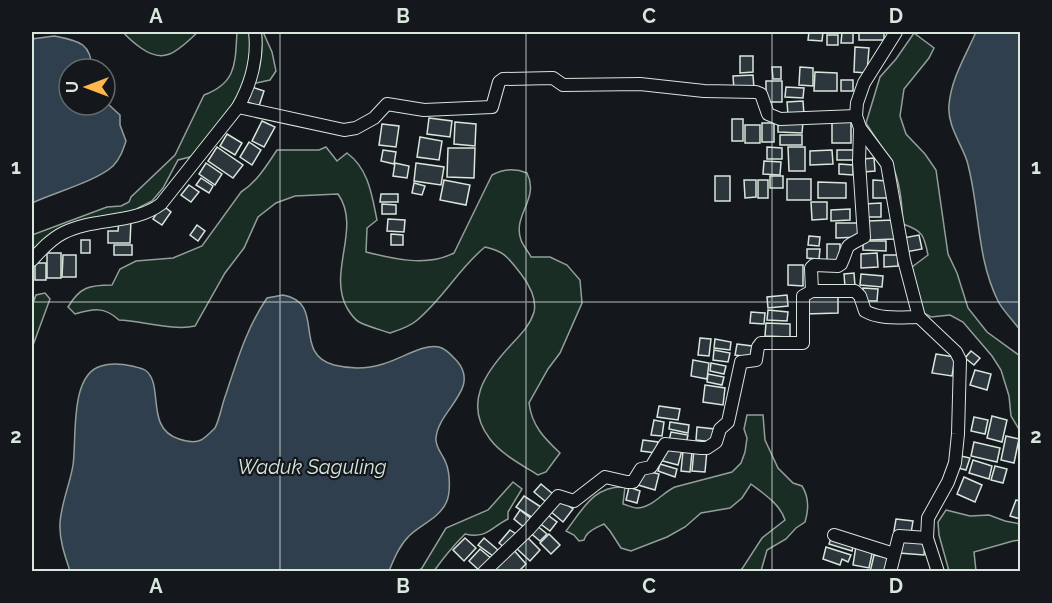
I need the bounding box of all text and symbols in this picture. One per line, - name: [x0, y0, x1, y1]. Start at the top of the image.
- text: A: [149, 4, 163, 28]
- text: B: [396, 4, 410, 28]
- text: C: [642, 4, 656, 28]
- text: D: [889, 4, 903, 28]
- north arrow: [57, 57, 117, 117]
- text: U: [63, 81, 82, 93]
- text: 1: [11, 155, 21, 179]
- text: 1: [1031, 155, 1041, 179]
- text: 2: [10, 424, 22, 448]
- text: 2: [1030, 424, 1042, 448]
- water label: Waduk Saguling: [237, 455, 387, 479]
- text: A: [149, 574, 163, 598]
- text: B: [396, 574, 410, 598]
- text: C: [642, 574, 656, 598]
- text: D: [889, 574, 903, 598]

